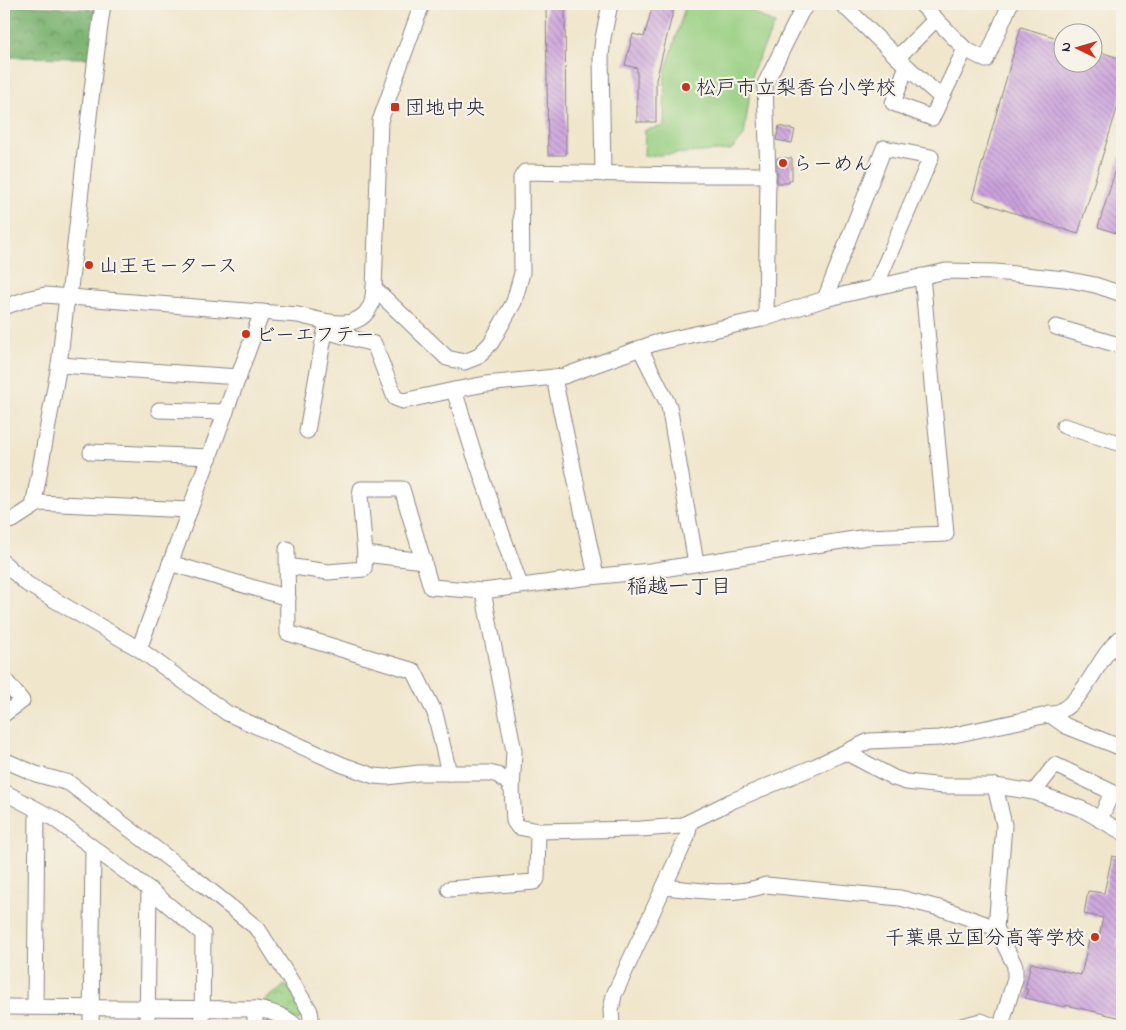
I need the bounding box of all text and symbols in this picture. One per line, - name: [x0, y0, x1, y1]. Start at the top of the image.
- north arrow: [1054, 22, 1104, 72]
- text: N: [1056, 41, 1077, 53]
- place label: 松戸市立梨香台小学校: [696, 75, 896, 104]
- marker: 松戸市立梨香台小学校: [680, 81, 692, 93]
- place label: 団地中央: [405, 95, 485, 124]
- marker: 団地中央: [389, 101, 401, 113]
- place label: らーめん: [793, 151, 873, 180]
- marker: らーめん: [777, 157, 789, 169]
- place label: 山王モータース: [99, 253, 237, 282]
- marker: 山王モータース: [83, 259, 95, 271]
- place label: ビーエフテー: [256, 322, 375, 351]
- marker: ビーエフテー: [240, 328, 252, 340]
- district label: 稲越一丁目: [627, 573, 732, 603]
- place label: 千葉県立国分高等学校: [885, 925, 1085, 954]
- marker: 千葉県立国分高等学校: [1089, 931, 1101, 943]

